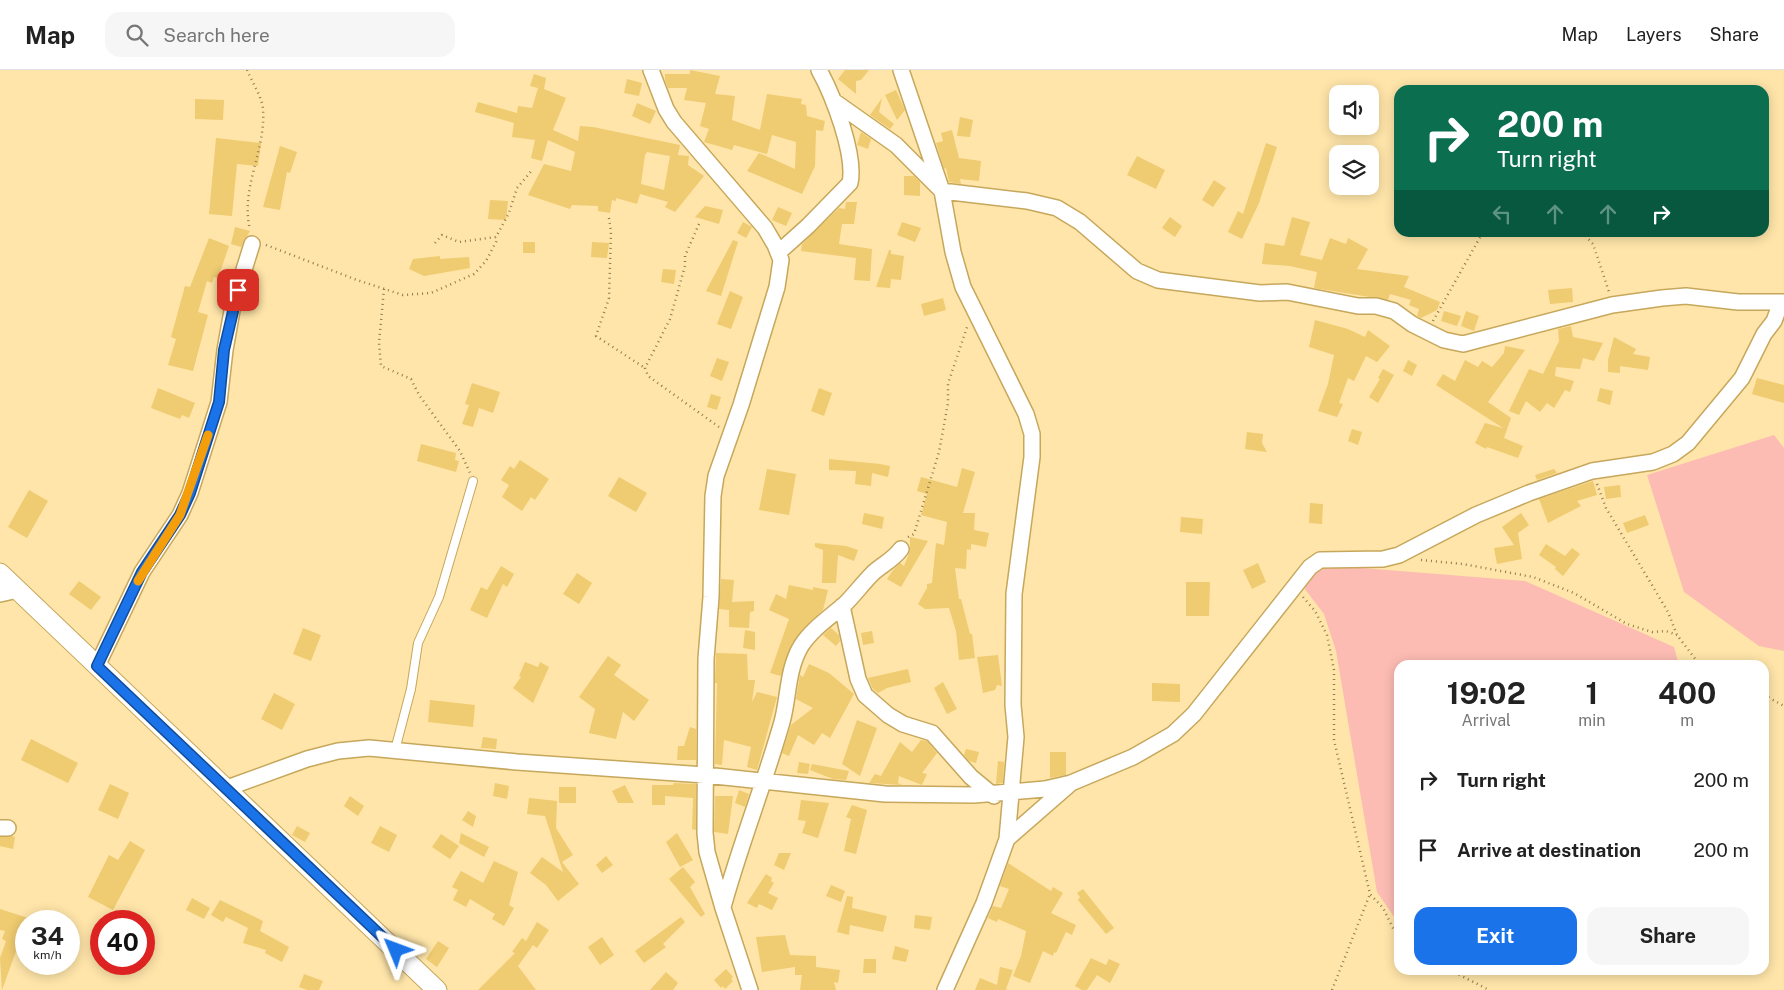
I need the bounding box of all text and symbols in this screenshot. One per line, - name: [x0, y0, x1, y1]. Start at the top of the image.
- search box: [105, 12, 455, 57]
- text: Map: [25, 21, 75, 49]
- icon: search: [123, 21, 151, 49]
- text: Search here: [163, 24, 270, 46]
- text: Map: [1562, 24, 1598, 45]
- text: Layers: [1626, 24, 1682, 45]
- text: Share: [1710, 24, 1759, 45]
- map controls: [1329, 85, 1379, 195]
- button: sound: [1329, 85, 1379, 135]
- text: 200 m: [1497, 104, 1603, 145]
- icon: right: [1414, 105, 1479, 170]
- button: layers: [1329, 145, 1379, 195]
- text: Turn right: [1497, 146, 1597, 172]
- icon: left: [1488, 200, 1516, 228]
- icon: ahead: [1541, 200, 1569, 228]
- icon: ahead: [1594, 200, 1622, 228]
- icon: right: [1647, 200, 1675, 228]
- pin: [217, 269, 259, 311]
- icon: arrive: [224, 276, 252, 304]
- text: 19:02: [1447, 675, 1526, 711]
- text: 1: [1585, 675, 1598, 711]
- text: 400: [1658, 675, 1716, 711]
- text: Arrival: [1461, 711, 1511, 730]
- text: min: [1578, 711, 1605, 730]
- text: m: [1680, 711, 1694, 730]
- icon: right: [1414, 766, 1442, 794]
- text: Turn right: [1457, 769, 1546, 791]
- text: 200 m: [1693, 769, 1749, 791]
- icon: arrive: [1414, 836, 1442, 864]
- text: Arrive at destination: [1457, 839, 1641, 861]
- text: 200 m: [1693, 839, 1749, 861]
- button: Exit: [1414, 907, 1577, 965]
- button: Share: [1587, 907, 1749, 965]
- speed limit sign: 40: [90, 910, 155, 975]
- text: 34: [31, 921, 64, 951]
- position arrow: [369, 923, 421, 975]
- text: km/h: [33, 948, 62, 962]

